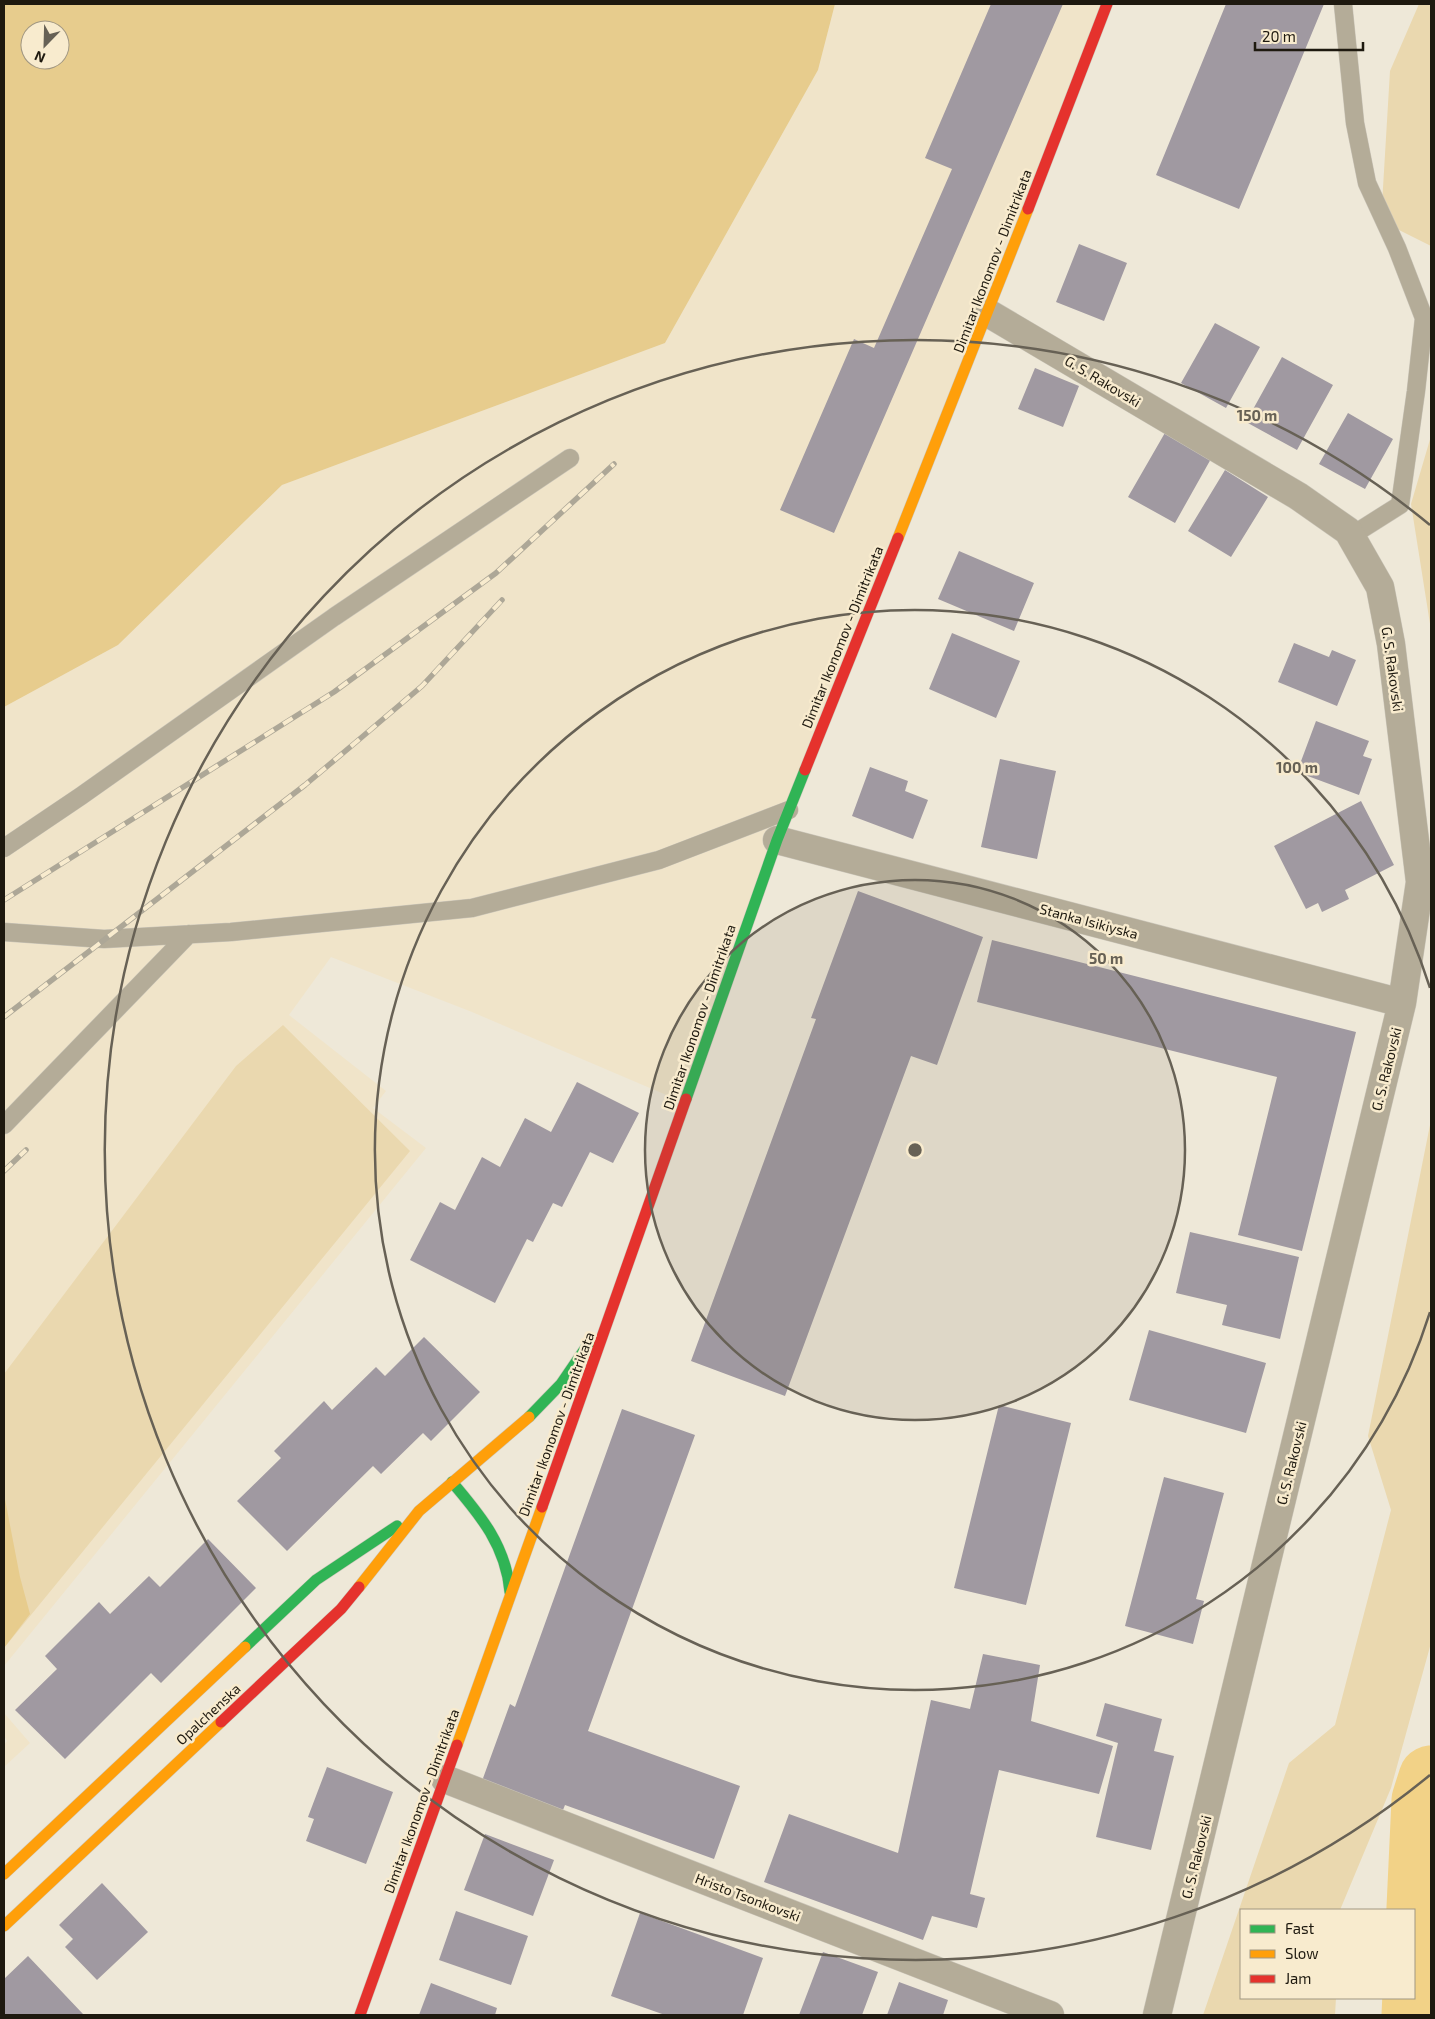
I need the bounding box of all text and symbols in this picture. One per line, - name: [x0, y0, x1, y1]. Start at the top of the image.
- north arrow: [20, 20, 70, 70]
- scale bar: [1255, 20, 1362, 52]
- text: 20 m: [1262, 27, 1296, 45]
- text: N: [32, 48, 48, 67]
- street label: Dimitar Ikonomov - Dimitrikata: [949, 167, 1035, 355]
- street label: G. S. Rakovski: [1062, 352, 1144, 410]
- text: 150 m: [1237, 406, 1277, 424]
- street label: Dimitar Ikonomov - Dimitrikata: [798, 543, 886, 731]
- street label: G. S. Rakovski: [1379, 625, 1407, 713]
- text: 100 m: [1276, 758, 1318, 776]
- street label: Stanka Isikiyska: [1038, 900, 1140, 942]
- street label: Dimitar Ikonomov - Dimitrikata: [659, 922, 739, 1112]
- text: 50 m: [1089, 949, 1123, 967]
- street label: G. S. Rakovski: [1367, 1025, 1405, 1113]
- centre of rings: [906, 1141, 924, 1159]
- street label: Dimitar Ikonomov - Dimitrikata: [515, 1329, 597, 1519]
- street label: G. S. Rakovski: [1272, 1419, 1310, 1507]
- street label: Opalchenska: [172, 1680, 244, 1748]
- street label: Dimitar Ikonomov - Dimitrikata: [380, 1706, 462, 1896]
- street label: G. S. Rakovski: [1177, 1813, 1215, 1901]
- street label: Hristo Tsonkovski: [693, 1869, 803, 1925]
- legend: [1240, 1909, 1415, 1999]
- text: Fast: [1285, 1919, 1315, 1937]
- text: Slow: [1285, 1944, 1319, 1962]
- text: Jam: [1285, 1969, 1311, 1987]

